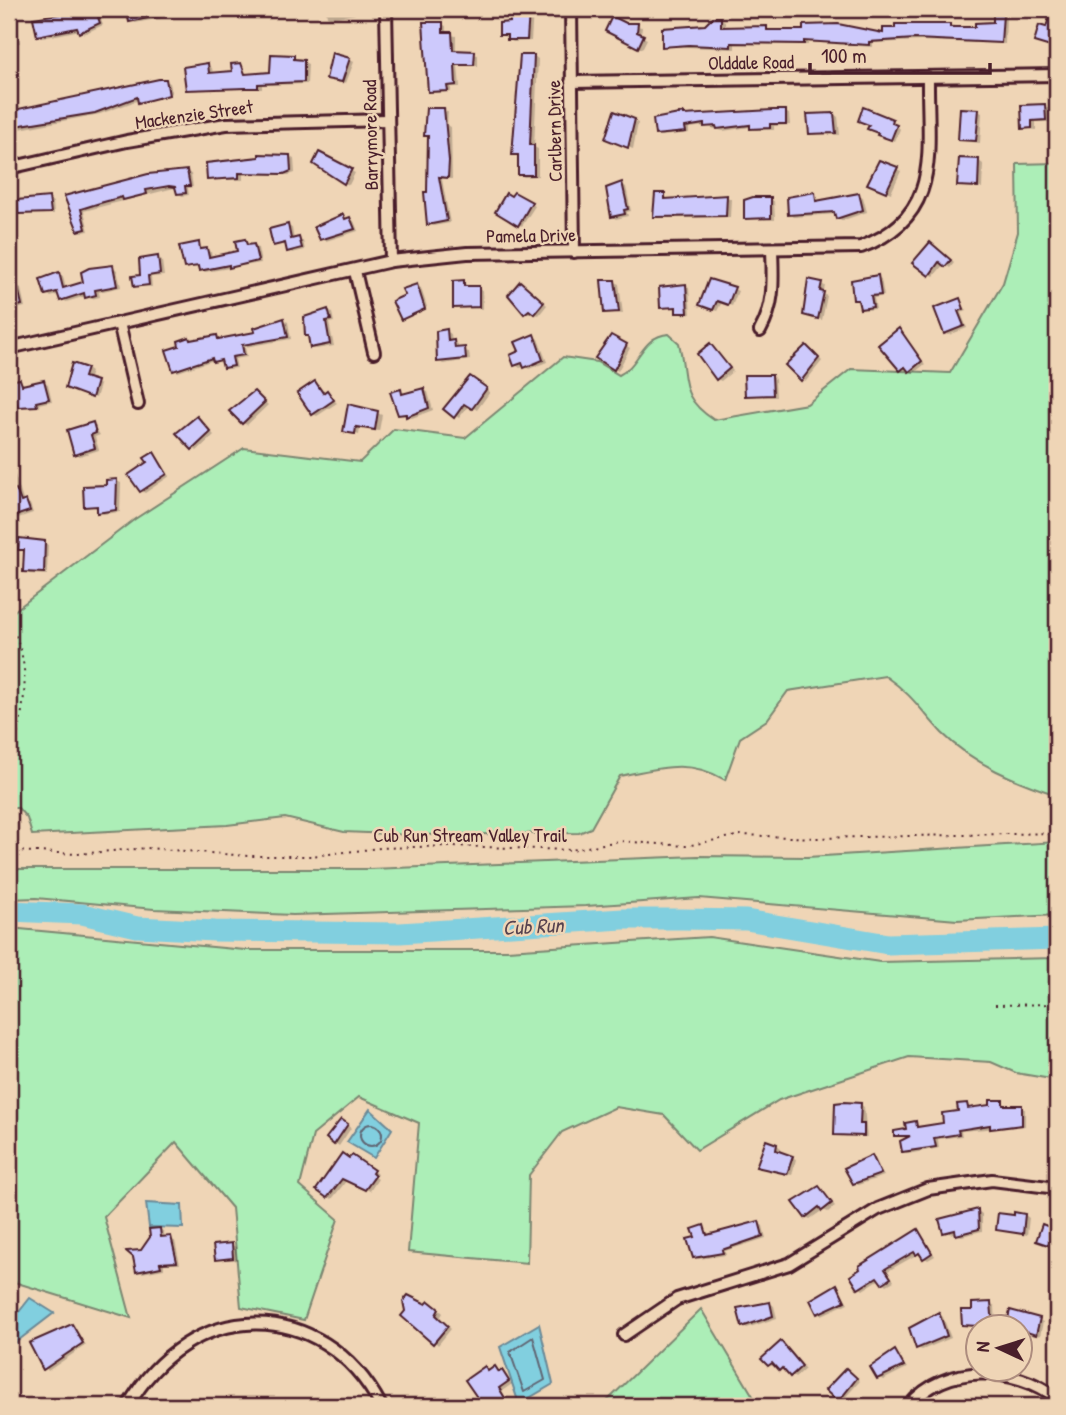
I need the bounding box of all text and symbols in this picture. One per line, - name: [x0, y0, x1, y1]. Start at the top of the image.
- scale bar: [810, 32, 991, 76]
- text: 100 m: [821, 41, 867, 70]
- street label: Olddale Road: [708, 48, 795, 76]
- street label: Barrymore Road: [356, 79, 384, 191]
- street label: Carlbern Drive: [540, 80, 568, 182]
- street label: Mackenzie Street: [133, 93, 255, 135]
- street label: Pamela Drive: [486, 221, 577, 249]
- street label: Cub Run Stream Valley Trail: [373, 822, 568, 848]
- water label: Cub Run: [502, 910, 566, 942]
- north arrow: [964, 1314, 1034, 1384]
- text: N: [969, 1341, 995, 1353]

